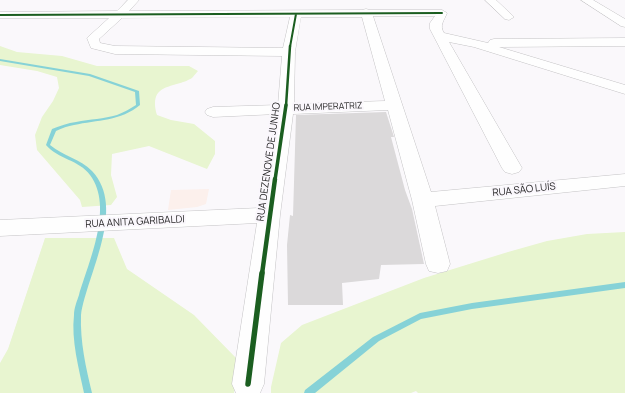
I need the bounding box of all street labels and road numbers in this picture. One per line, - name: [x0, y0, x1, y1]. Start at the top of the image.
- street label: RUA IMPERATRIZ: [293, 100, 363, 114]
- street label: RUA DEZENOVE DE JUNHO: [255, 102, 283, 222]
- street label: RUA SÃO LUÍS: [492, 181, 556, 199]
- street label: RUA ANITA GARIBALDI: [85, 213, 185, 231]

